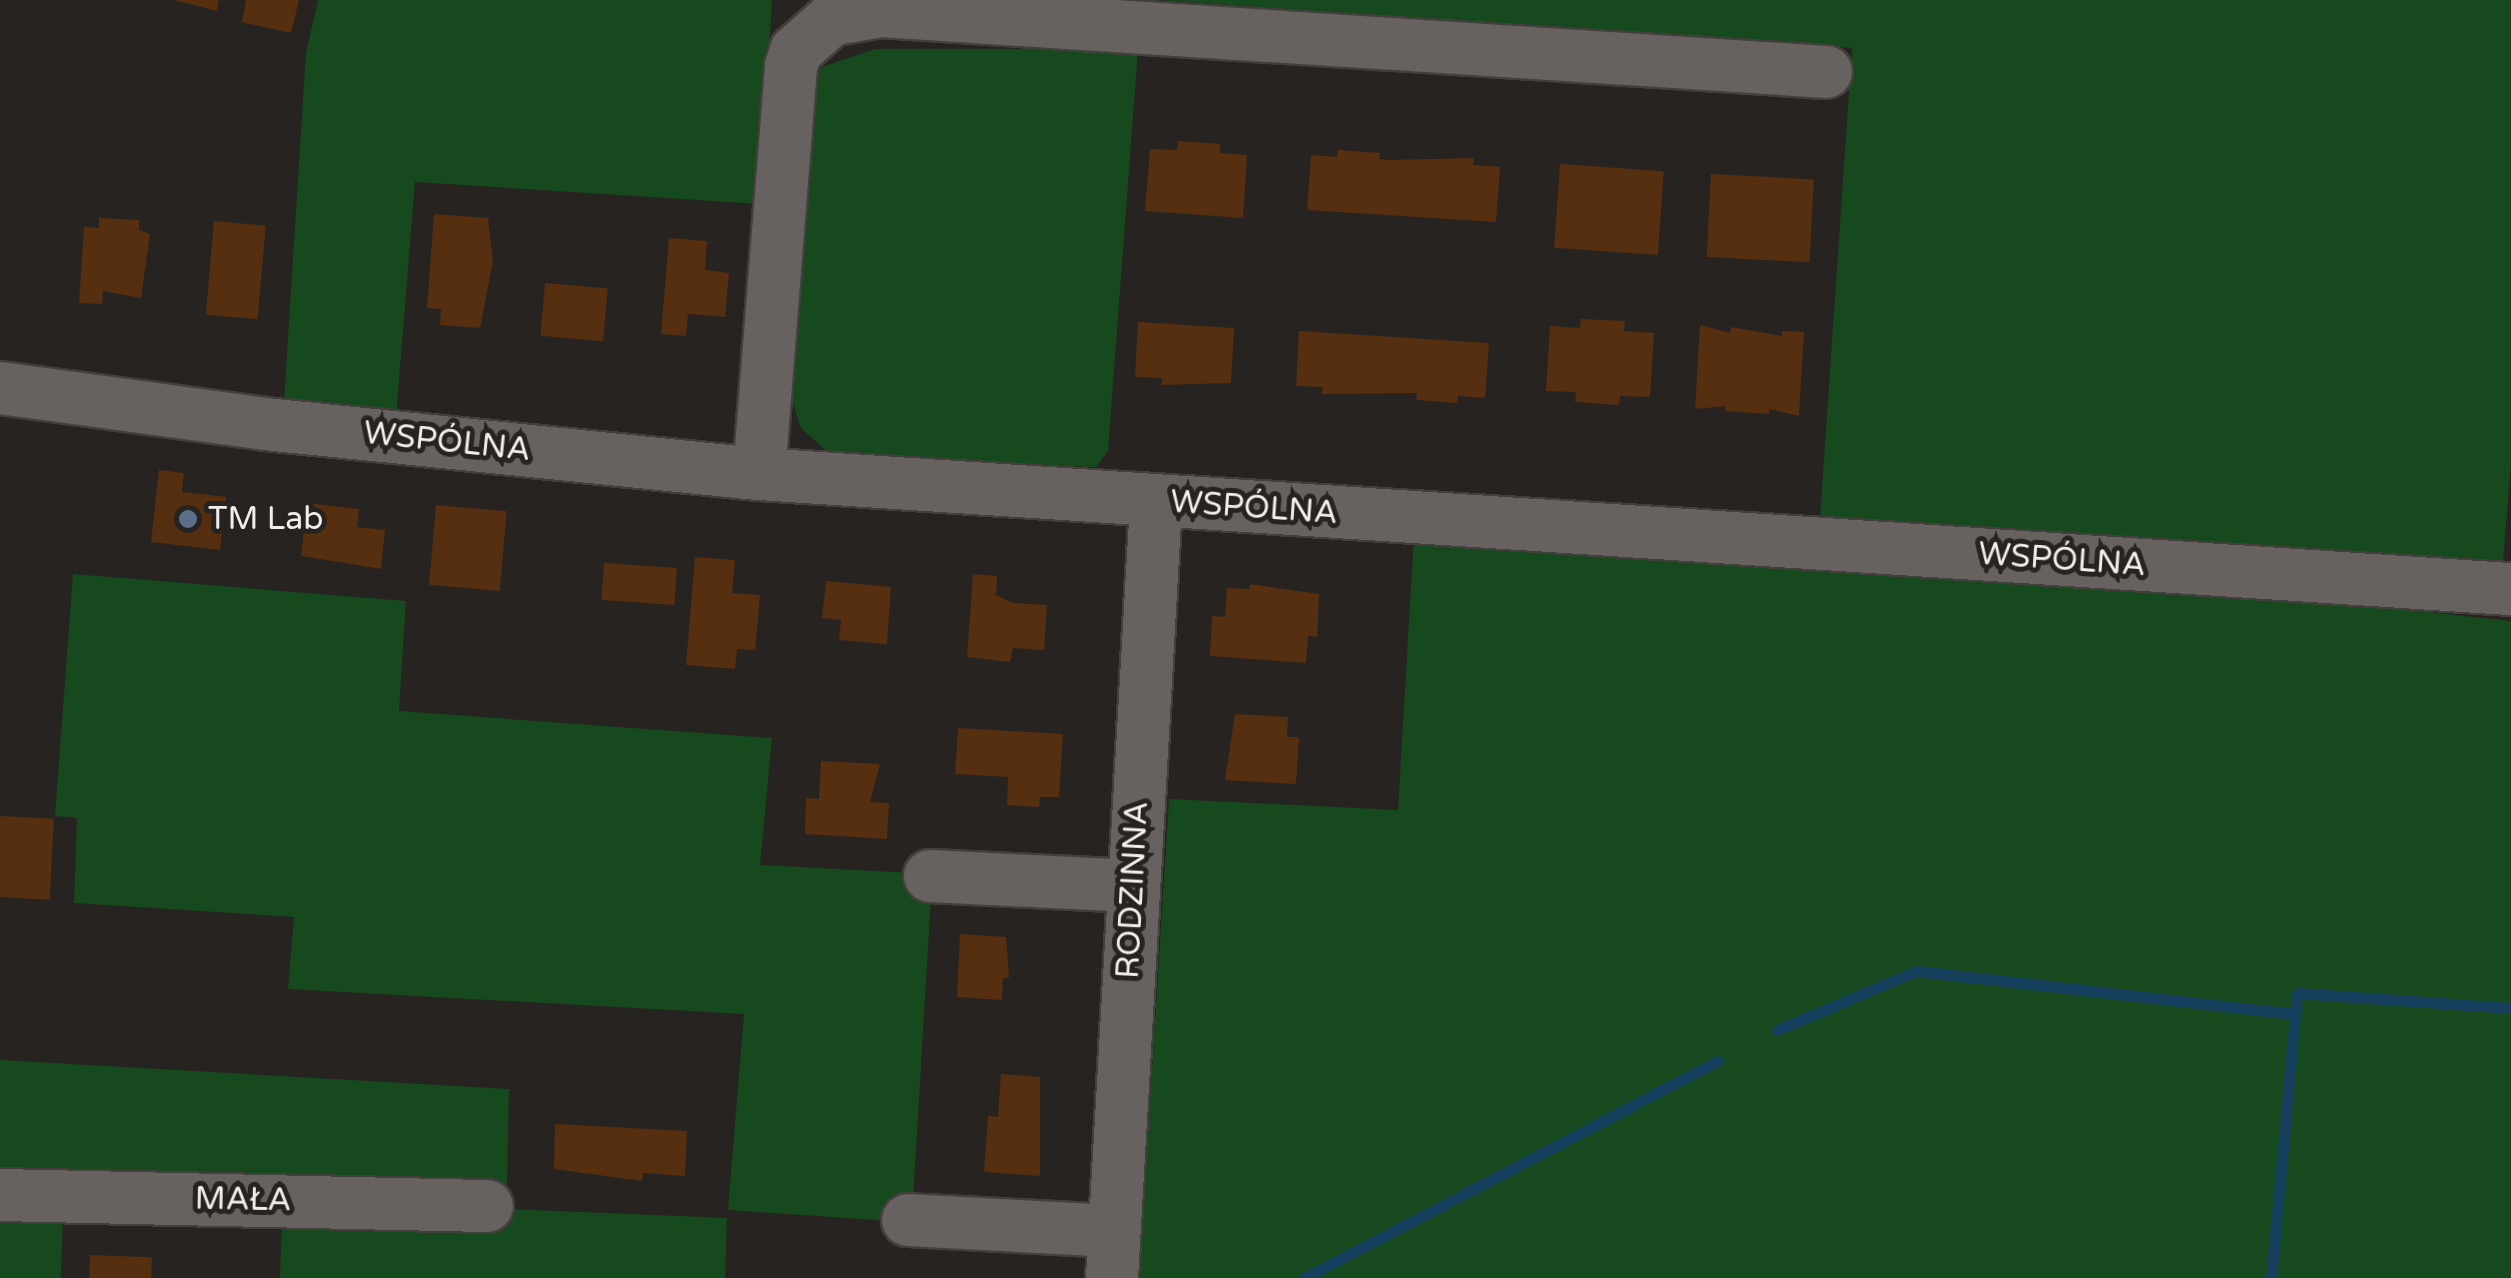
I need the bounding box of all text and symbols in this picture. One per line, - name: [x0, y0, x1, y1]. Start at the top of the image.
- street label: WSPÓLNA: [362, 414, 532, 470]
- street label: WSPÓLNA: [1169, 483, 1339, 533]
- place label: TM Lab: [208, 500, 323, 538]
- marker: TM Lab: [177, 508, 199, 530]
- street label: WSPÓLNA: [1977, 535, 2147, 585]
- street label: RODZINNA: [1109, 800, 1157, 980]
- street label: MAŁA: [194, 1180, 292, 1220]

